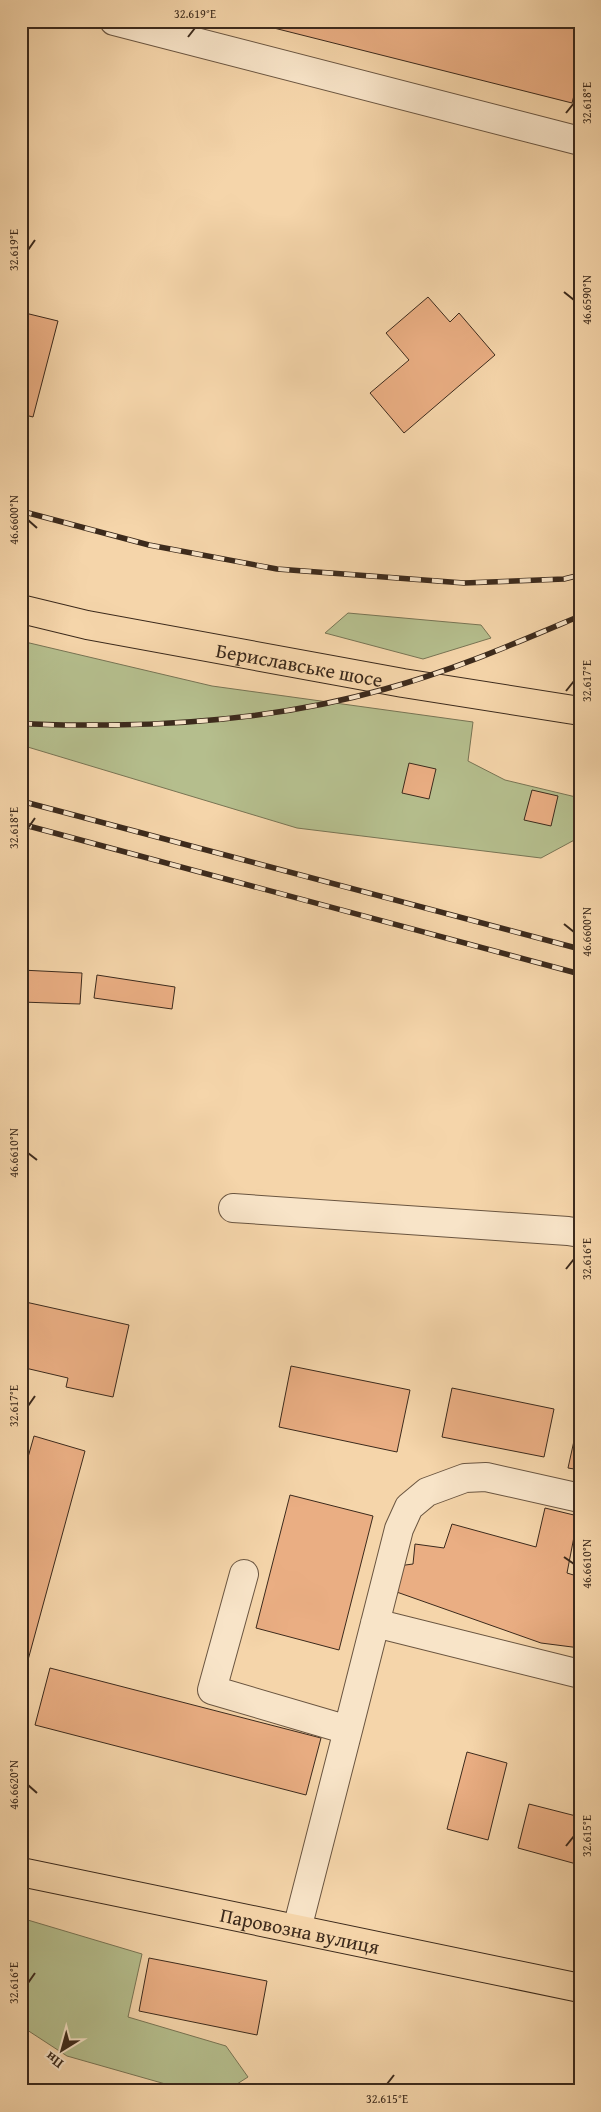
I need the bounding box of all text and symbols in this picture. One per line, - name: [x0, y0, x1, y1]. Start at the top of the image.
- text: 32.619°E: [174, 5, 216, 22]
- text: 32.618°E: [578, 82, 595, 124]
- text: 32.619°E: [5, 229, 22, 271]
- text: 46.6590°N: [578, 275, 595, 325]
- text: 46.6600°N: [5, 495, 22, 545]
- street label: Бериславське шосе: [214, 635, 385, 694]
- text: 32.617°E: [578, 660, 595, 702]
- text: 32.618°E: [5, 807, 22, 849]
- text: 46.6600°N: [578, 907, 595, 957]
- text: 46.6610°N: [5, 1128, 22, 1178]
- text: 32.616°E: [578, 1238, 595, 1280]
- text: 32.617°E: [5, 1385, 22, 1427]
- text: 46.6610°N: [578, 1539, 595, 1589]
- text: 46.6620°N: [5, 1760, 22, 1810]
- text: 32.615°E: [578, 1815, 595, 1857]
- street label: Паровозна вулиця: [218, 1899, 382, 1961]
- text: 32.616°E: [5, 1962, 22, 2004]
- north arrow: [38, 2024, 88, 2074]
- text: Пн: [41, 2047, 67, 2074]
- text: 32.615°E: [366, 2090, 408, 2107]

